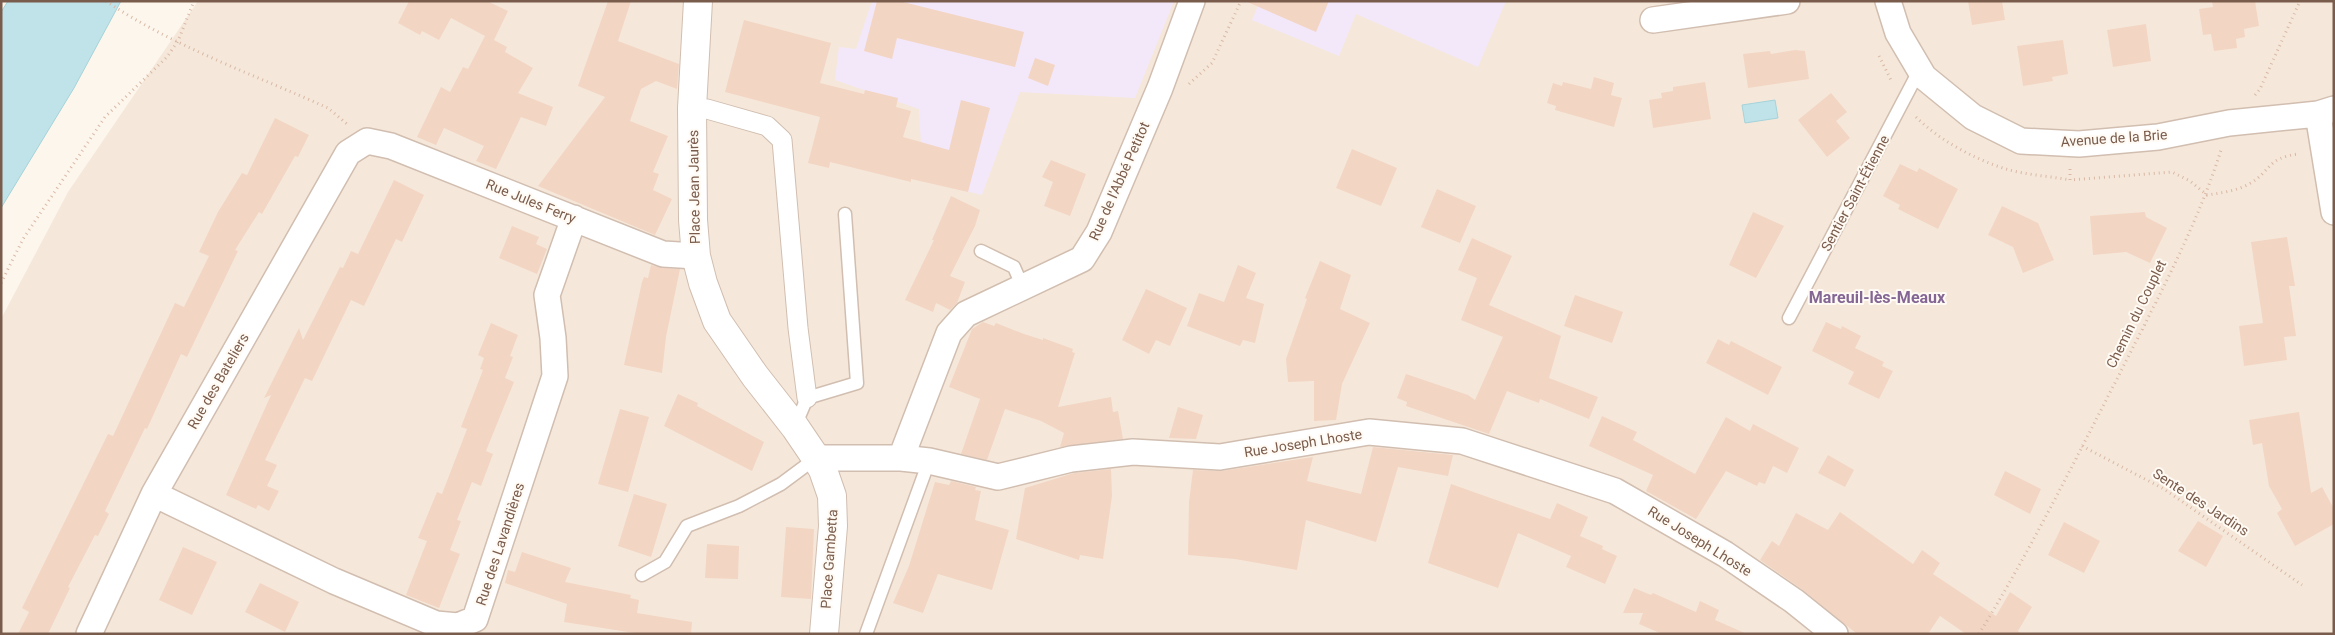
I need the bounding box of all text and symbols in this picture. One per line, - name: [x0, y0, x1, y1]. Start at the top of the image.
- street label: Rue de l'Abbé Petitot: [1086, 119, 1153, 243]
- street label: Avenue de la Brie: [2060, 126, 2168, 150]
- street label: Place Jean Jaurès: [685, 130, 703, 244]
- street label: Sentier Saint-Étienne: [1817, 132, 1892, 254]
- street label: Rue Jules Ferry: [484, 176, 579, 226]
- street label: Chemin du Couplet: [2103, 257, 2169, 371]
- district label: Mareuil-lès-Meaux: [1809, 288, 1946, 307]
- street label: Rue des Bateliers: [184, 330, 252, 432]
- street label: Rue Joseph Lhoste: [1243, 426, 1363, 460]
- street label: Sente des Jardins: [2150, 465, 2252, 539]
- street label: Rue des Lavandières: [473, 481, 527, 607]
- street label: Rue Joseph Lhoste: [1645, 503, 1755, 579]
- street label: Place Gambetta: [818, 509, 840, 609]

